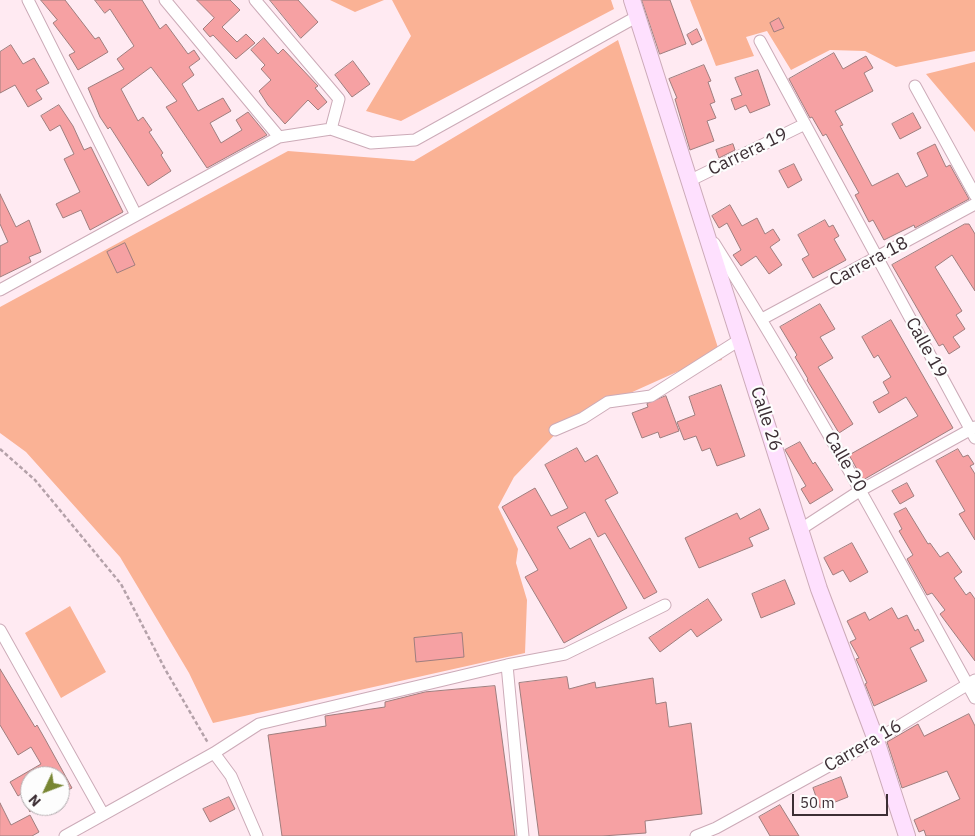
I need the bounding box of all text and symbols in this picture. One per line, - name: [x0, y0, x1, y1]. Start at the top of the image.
- street label: Carrera 19: [705, 123, 791, 181]
- street label: Carrera 18: [826, 232, 912, 292]
- street label: Calle 19: [901, 314, 951, 382]
- street label: Calle 26: [745, 384, 787, 454]
- street label: Calle 20: [819, 428, 871, 496]
- street label: Carrera 16: [820, 715, 906, 777]
- north arrow: [20, 766, 70, 816]
- scale bar: [795, 784, 891, 816]
- text: N: [25, 791, 45, 810]
- text: 50 m: [800, 793, 835, 812]

